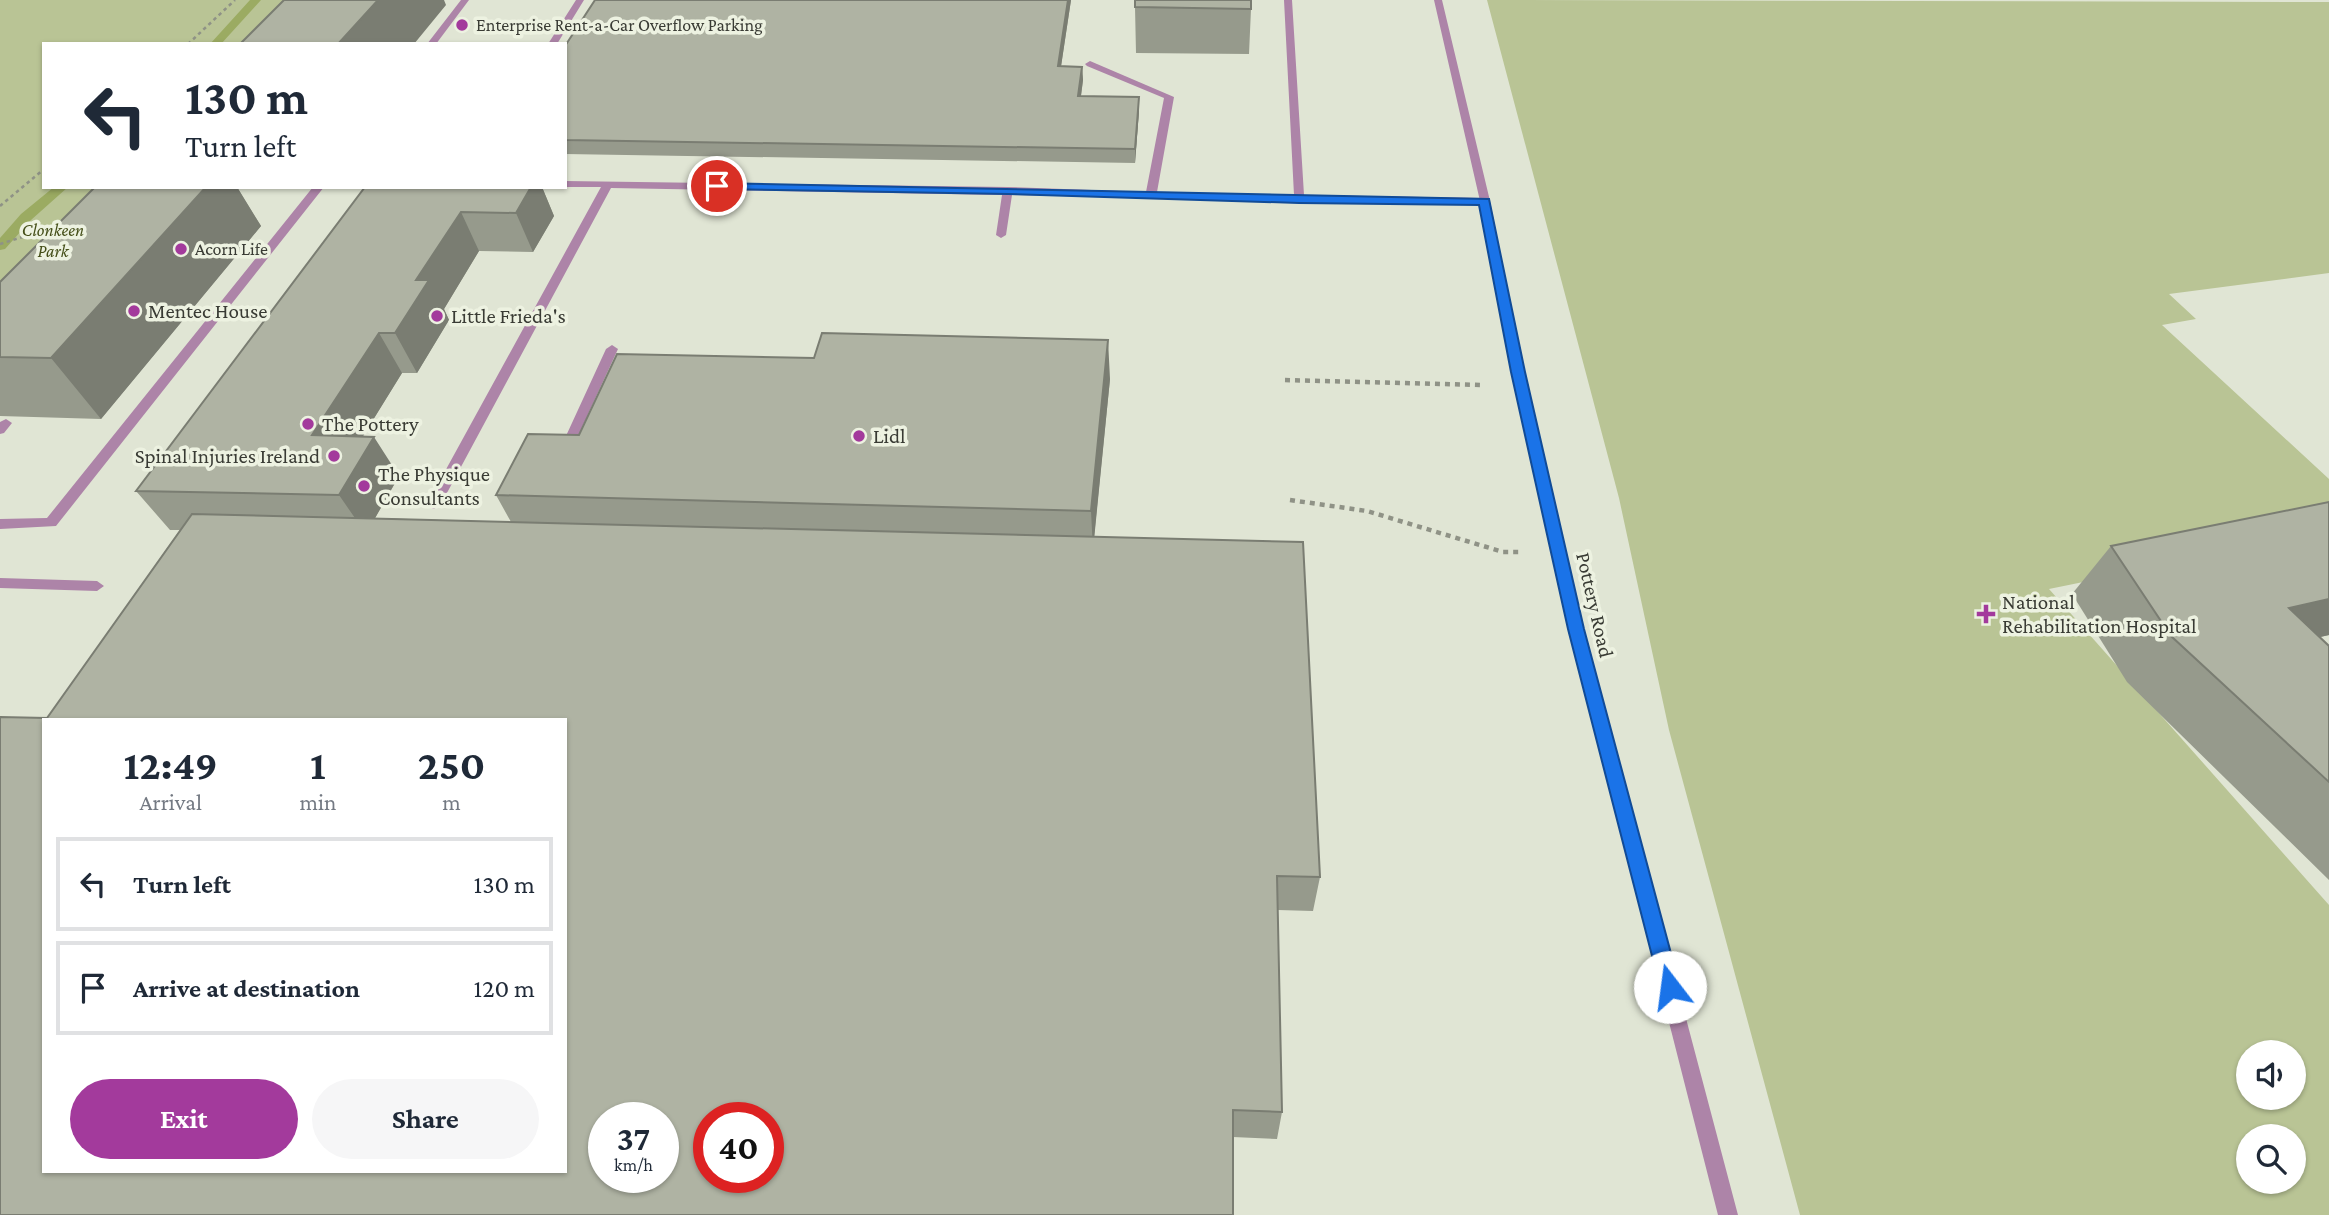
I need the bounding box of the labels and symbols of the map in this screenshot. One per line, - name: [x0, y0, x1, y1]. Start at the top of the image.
- place label: Enterprise Rent-a-Car Overflow Parking: [476, 15, 763, 35]
- marker: Enterprise Rent-a-Car Overflow Parking: [454, 17, 470, 33]
- pin: [687, 156, 747, 216]
- park label: Clonkeen Park: [22, 220, 84, 261]
- place label: Acorn Life: [195, 239, 268, 259]
- marker: Acorn Life: [173, 241, 189, 257]
- place label: Mentec House: [148, 299, 267, 323]
- marker: Mentec House: [126, 303, 142, 319]
- place label: Little Frieda's: [451, 304, 566, 328]
- marker: Little Frieda's: [429, 308, 445, 324]
- place label: The Pottery: [322, 412, 419, 436]
- marker: The Pottery: [300, 416, 316, 432]
- place label: Lidl: [873, 424, 906, 448]
- marker: Lidl: [851, 428, 867, 444]
- place label: Spinal Injuries Ireland: [135, 444, 320, 468]
- marker: Spinal Injuries Ireland: [326, 448, 342, 464]
- place label: The Physique Consultants: [378, 462, 490, 510]
- marker: The Physique Consultants: [356, 478, 372, 494]
- street label: Pottery Road: [1571, 550, 1619, 660]
- place label: National Rehabilitation Hospital: [2002, 590, 2197, 638]
- marker: National Rehabilitation Hospital: [1976, 604, 1996, 624]
- position arrow: [1633, 950, 1707, 1024]
- speed limit sign: 40: [693, 1102, 784, 1193]

